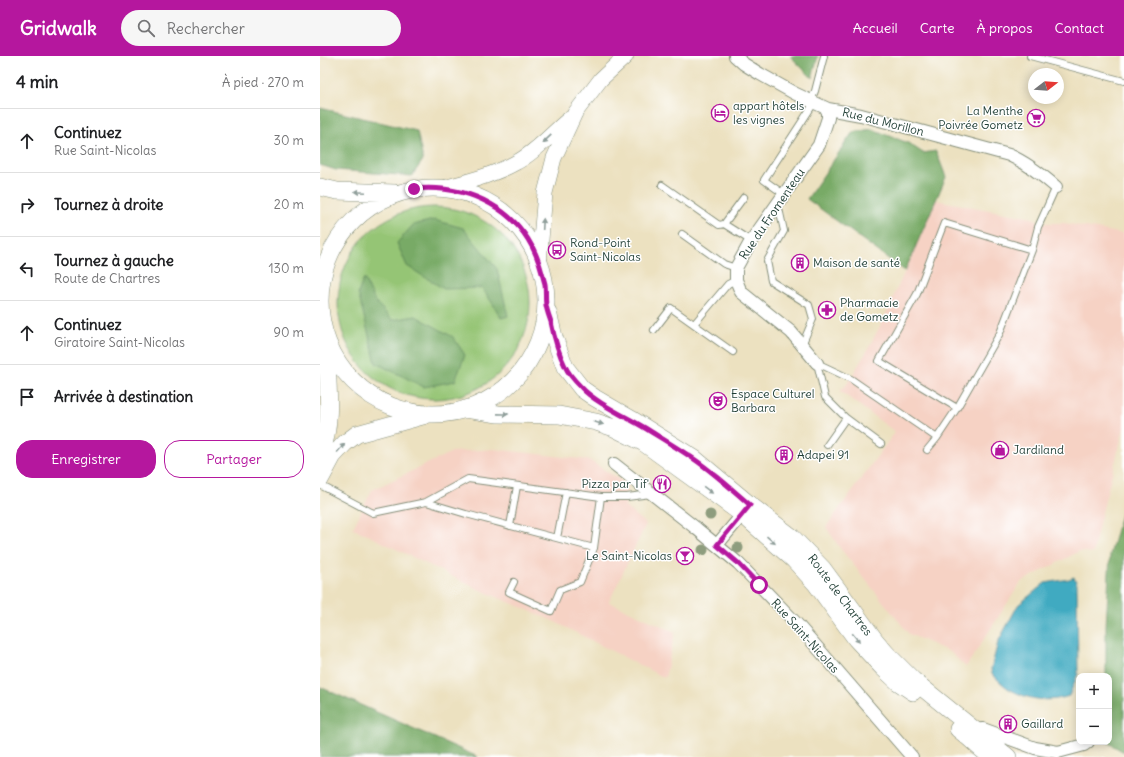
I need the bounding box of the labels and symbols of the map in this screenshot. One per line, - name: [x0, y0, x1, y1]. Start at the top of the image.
- north arrow: [1028, 68, 1064, 104]
- place label: appart hôtels les vignes: [733, 98, 804, 127]
- hotel icon: appart hôtels les vignes: [710, 103, 730, 123]
- place label: La Menthe Poivrée Gometz: [938, 103, 1023, 132]
- street label: Rue du Morillon: [841, 104, 926, 139]
- supermarket icon: La Menthe Poivrée Gometz: [1026, 108, 1046, 128]
- one-way arrow: [542, 134, 552, 144]
- street label: Rue du Fromenteau: [736, 165, 808, 262]
- route end: [405, 180, 423, 198]
- one-way arrow: [353, 189, 366, 195]
- one-way arrow: [539, 218, 546, 230]
- place label: Rond-Point Saint-Nicolas: [570, 235, 641, 264]
- bus stop icon: Rond-Point Saint-Nicolas: [547, 240, 567, 260]
- building icon: Maison de santé: [790, 253, 810, 273]
- place label: Maison de santé: [813, 255, 900, 270]
- place label: Pharmacie de Gometz: [840, 295, 899, 324]
- pharmacy icon: Pharmacie de Gometz: [817, 300, 837, 320]
- place label: Espace Culturel Barbara: [731, 386, 815, 415]
- theatre icon: Espace Culturel Barbara: [708, 391, 728, 411]
- one-way arrow: [497, 411, 510, 417]
- one-way arrow: [592, 420, 604, 426]
- shop icon: Jardiland: [990, 440, 1010, 460]
- place label: Jardiland: [1013, 442, 1064, 457]
- one-way arrow: [336, 443, 345, 452]
- building icon: Adapei 91: [774, 445, 794, 465]
- place label: Adapei 91: [797, 447, 849, 462]
- restaurant icon: Pizza par Tif': [652, 474, 672, 494]
- place label: Pizza par Tif': [581, 476, 649, 491]
- one-way arrow: [703, 485, 713, 493]
- one-way arrow: [766, 536, 776, 545]
- bar icon: Le Saint-Nicolas: [675, 546, 695, 566]
- place label: Le Saint-Nicolas: [586, 548, 672, 563]
- street label: Route de Chartres: [805, 551, 876, 638]
- route start: [750, 576, 768, 594]
- street label: Rue Saint-Nicolas: [768, 596, 843, 676]
- one-way arrow: [851, 633, 860, 644]
- building icon: Gaillard: [998, 714, 1018, 734]
- place label: Gaillard: [1021, 716, 1063, 731]

